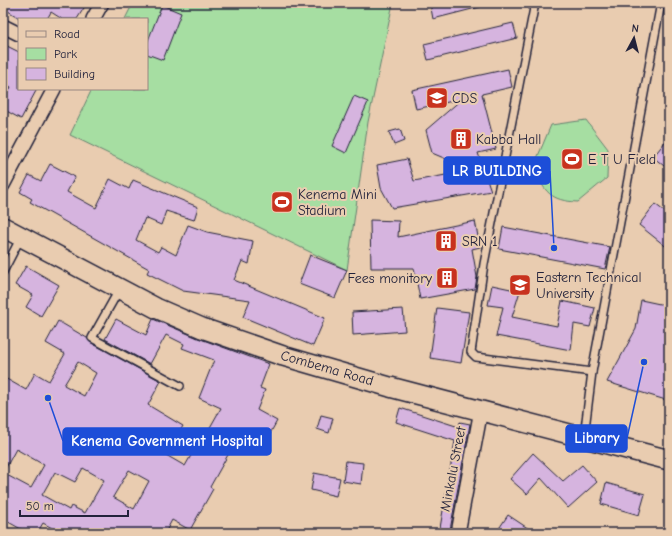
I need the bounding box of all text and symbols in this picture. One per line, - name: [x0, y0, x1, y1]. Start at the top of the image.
- legend: [18, 18, 148, 90]
- north arrow: [614, 18, 654, 58]
- text: N: [631, 22, 640, 35]
- text: Road: [54, 27, 80, 41]
- text: Park: [54, 47, 77, 61]
- text: Building: [54, 67, 95, 81]
- school or university icon: CDS: [424, 85, 450, 111]
- place label: CDS: [452, 90, 477, 107]
- building icon: Kabba Hall: [448, 126, 474, 152]
- place label: Kabba Hall: [476, 131, 541, 148]
- sports icon: E T U Field: [559, 146, 585, 172]
- place label: E T U Field: [588, 151, 656, 168]
- callout: LR BUILDING: [444, 157, 550, 184]
- text: LR BUILDING: [452, 162, 542, 180]
- place label: Kenema Mini Stadium: [298, 186, 377, 219]
- sports icon: Kenema Mini Stadium: [269, 189, 295, 215]
- building icon: SRN 1: [433, 228, 459, 254]
- place label: SRN 1: [462, 233, 498, 250]
- building icon: Fees monitory: [434, 265, 460, 291]
- place label: Eastern Technical University: [536, 269, 642, 302]
- place label: Fees monitory: [347, 270, 433, 287]
- school or university icon: Eastern Technical University: [507, 272, 533, 298]
- street label: Combema Road: [279, 347, 375, 389]
- street label: Minkalu Street: [436, 424, 470, 513]
- callout: Library: [566, 425, 627, 452]
- callout: Kenema Government Hospital: [63, 428, 271, 455]
- text: Library: [574, 429, 620, 447]
- text: Kenema Government Hospital: [71, 432, 263, 450]
- scale bar: [20, 492, 128, 518]
- text: 50 m: [26, 499, 54, 513]

